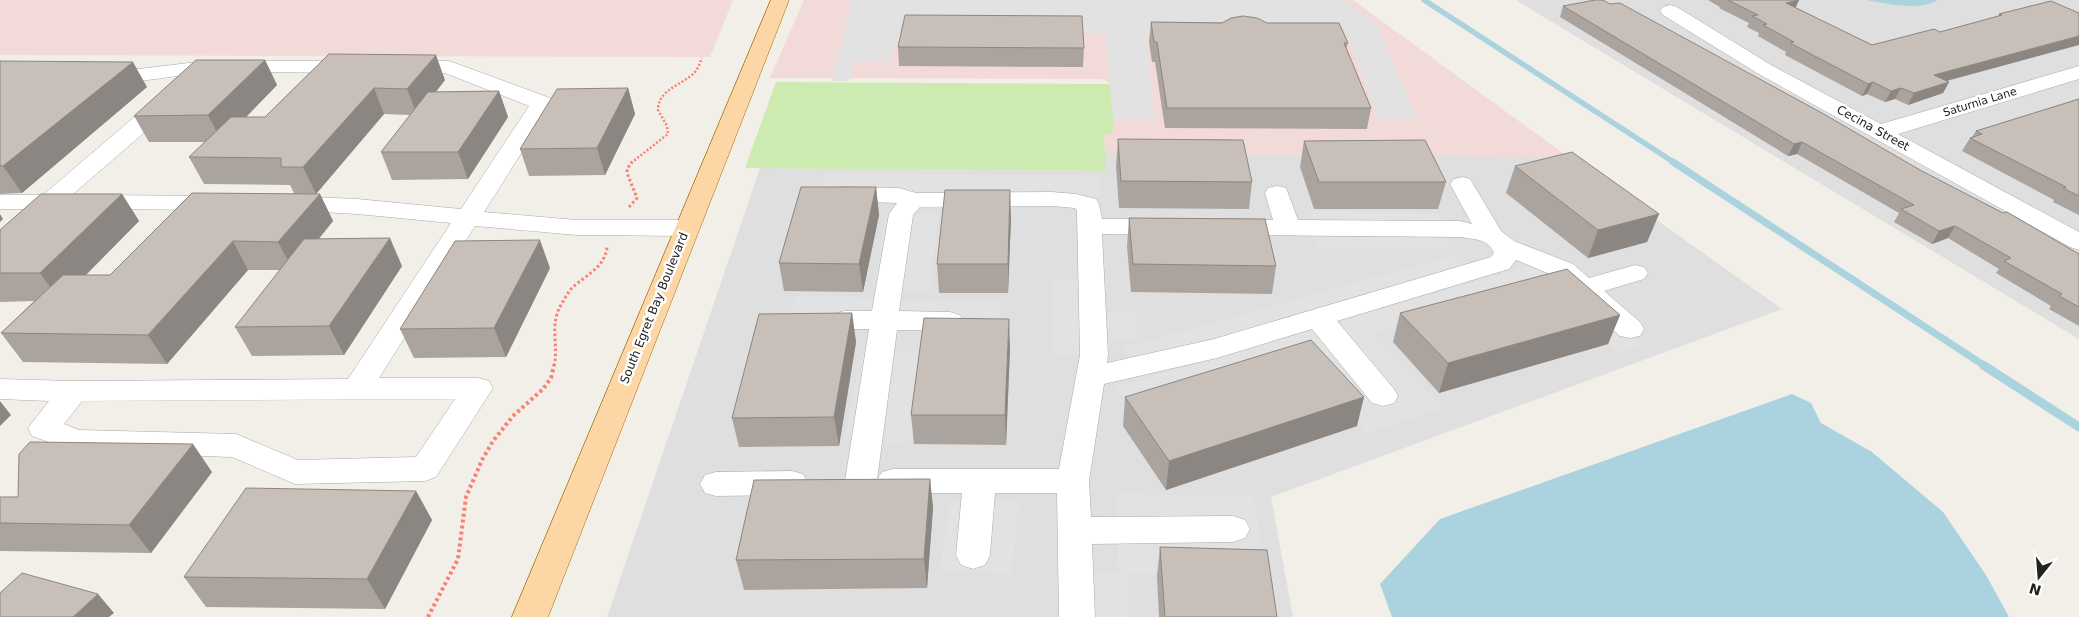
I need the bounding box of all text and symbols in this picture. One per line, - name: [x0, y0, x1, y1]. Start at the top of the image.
- street label: Saturnia Lane: [1942, 85, 2019, 119]
- street label: Cecina Street: [1834, 102, 1912, 154]
- street label: South Egret Bay Boulevard: [617, 230, 691, 386]
- north arrow: [2014, 552, 2064, 602]
- text: N: [2027, 580, 2043, 599]

